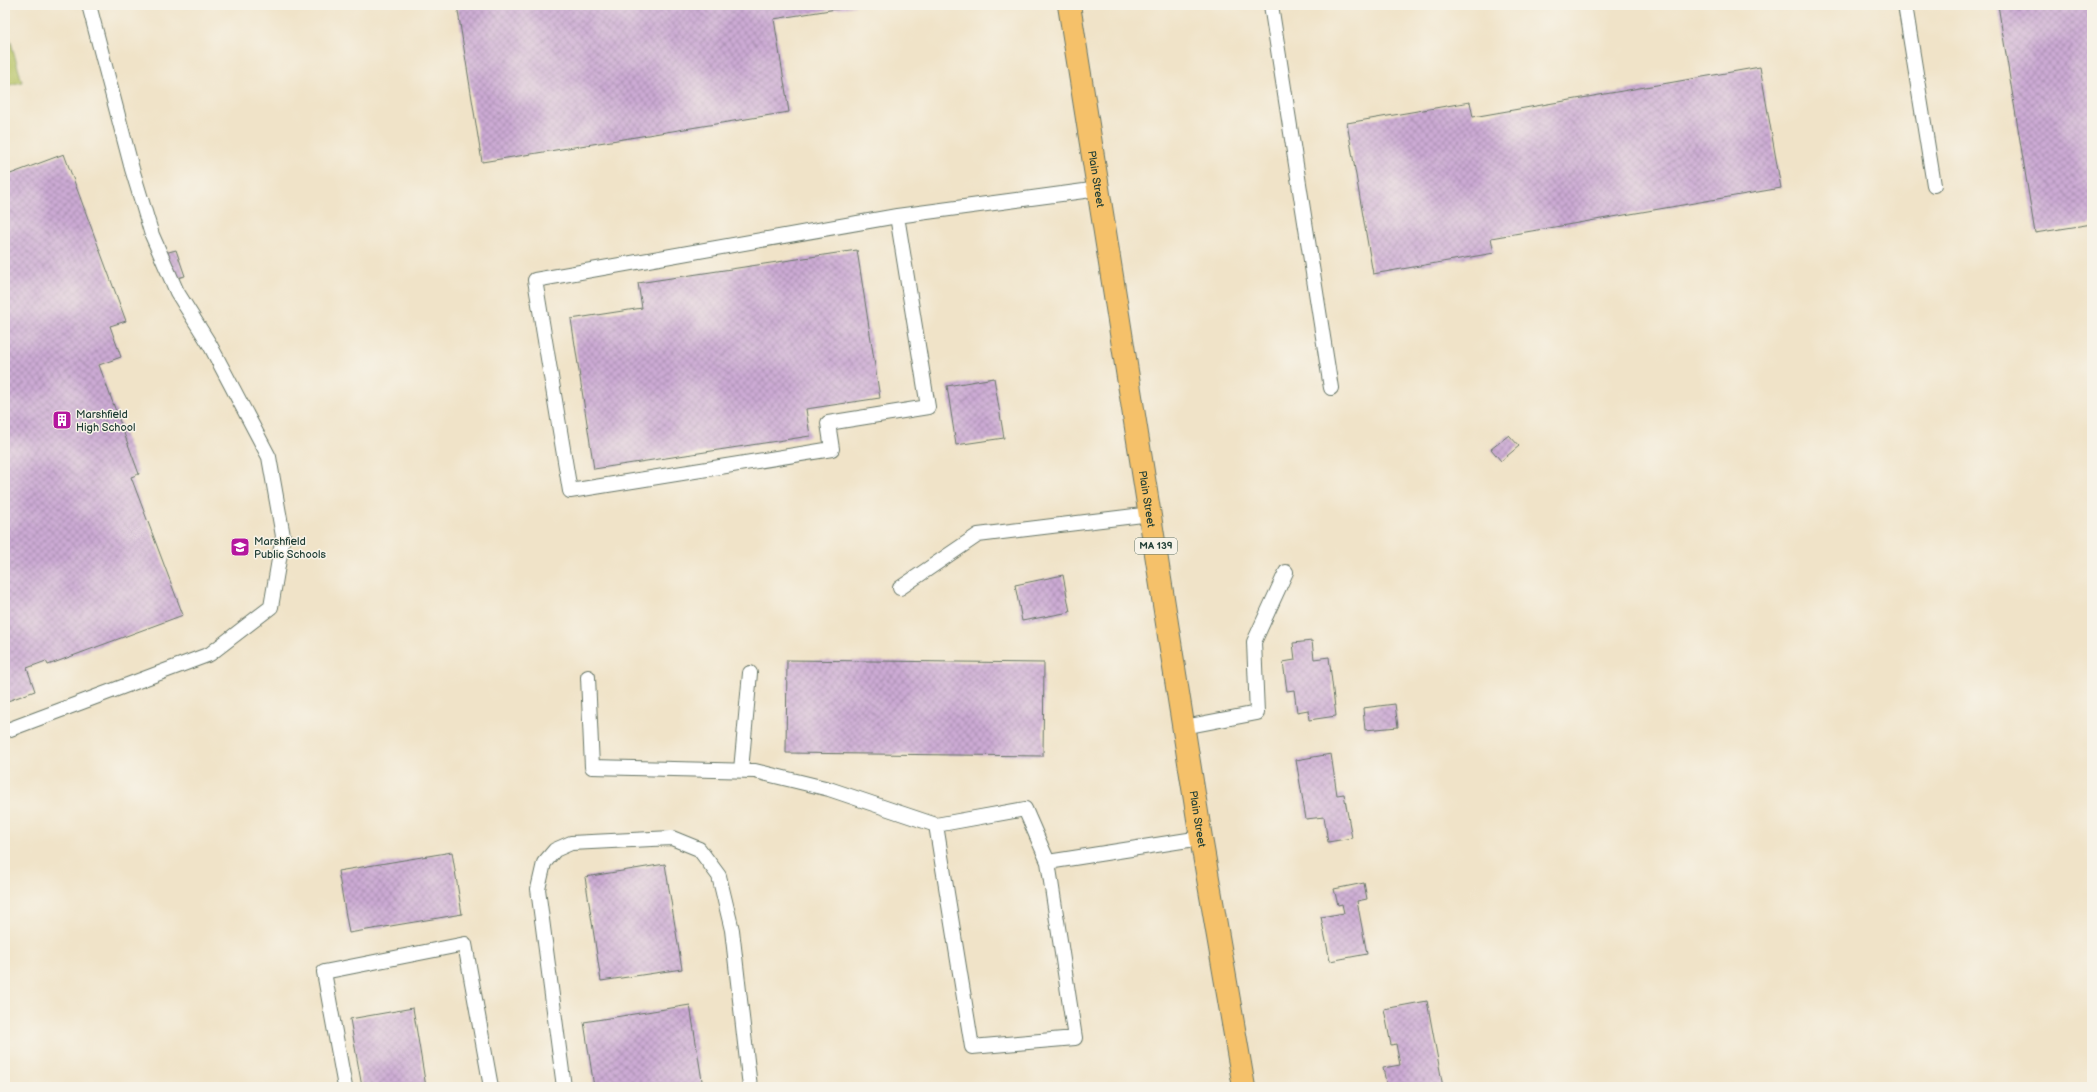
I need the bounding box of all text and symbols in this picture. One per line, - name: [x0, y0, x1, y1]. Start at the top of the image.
- street label: Plain Street: [1086, 149, 1108, 209]
- place label: Marshfield High School: [76, 408, 135, 434]
- building icon: Marshfield High School: [51, 409, 73, 431]
- street label: Plain Street: [1136, 469, 1158, 529]
- place label: Marshfield Public Schools: [254, 535, 326, 561]
- school or university icon: Marshfield Public Schools: [229, 536, 251, 558]
- road number: MA 139: [1135, 538, 1177, 554]
- street label: Plain Street: [1187, 790, 1209, 849]

